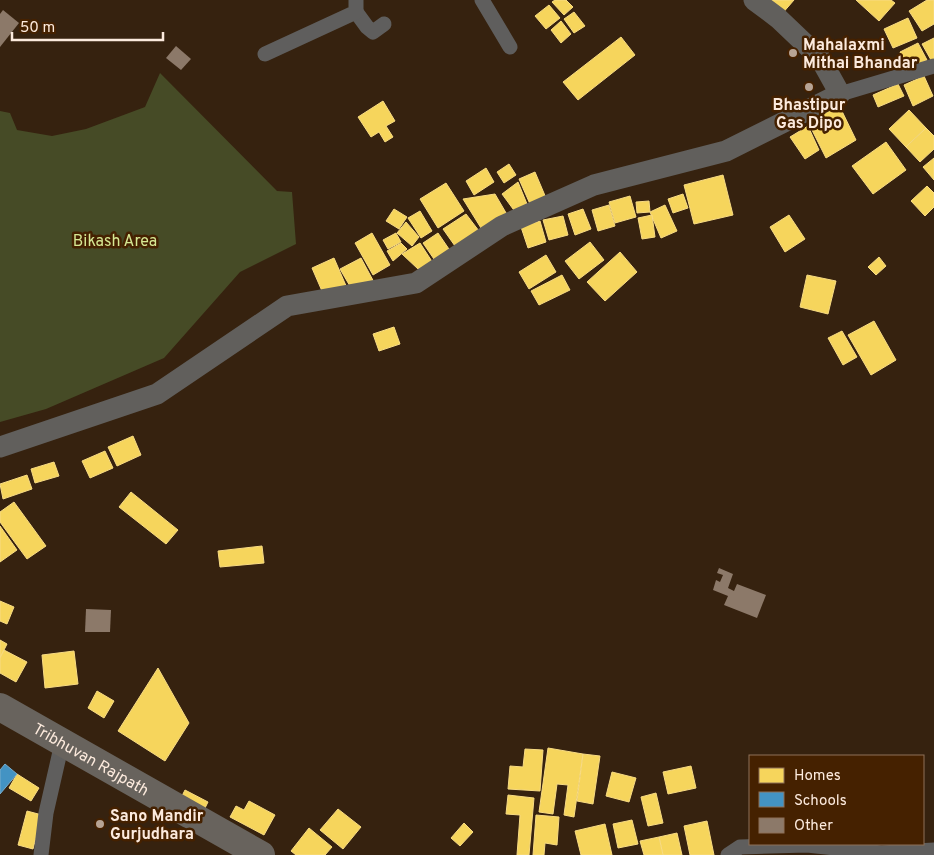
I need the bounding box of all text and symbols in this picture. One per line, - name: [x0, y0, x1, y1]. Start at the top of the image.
- scale bar: [12, 10, 164, 42]
- text: 50 m: [20, 19, 55, 38]
- place label: Mahalaxmi Mithai Bhandar: [803, 36, 918, 74]
- marker: Mahalaxmi Mithai Bhandar: [787, 47, 799, 59]
- marker: Bhastipur Gas Dipo: [803, 81, 815, 93]
- place label: Bhastipur Gas Dipo: [773, 96, 846, 134]
- park label: Bikash Area: [73, 232, 157, 252]
- street label: Tribhuvan Rajpath: [29, 720, 152, 801]
- legend: [749, 755, 924, 845]
- text: Homes: [794, 767, 841, 786]
- text: Schools: [794, 792, 847, 811]
- place label: Sano Mandir Gurjudhara: [110, 807, 204, 845]
- text: Other: [794, 817, 833, 836]
- marker: Sano Mandir Gurjudhara: [94, 818, 106, 830]

